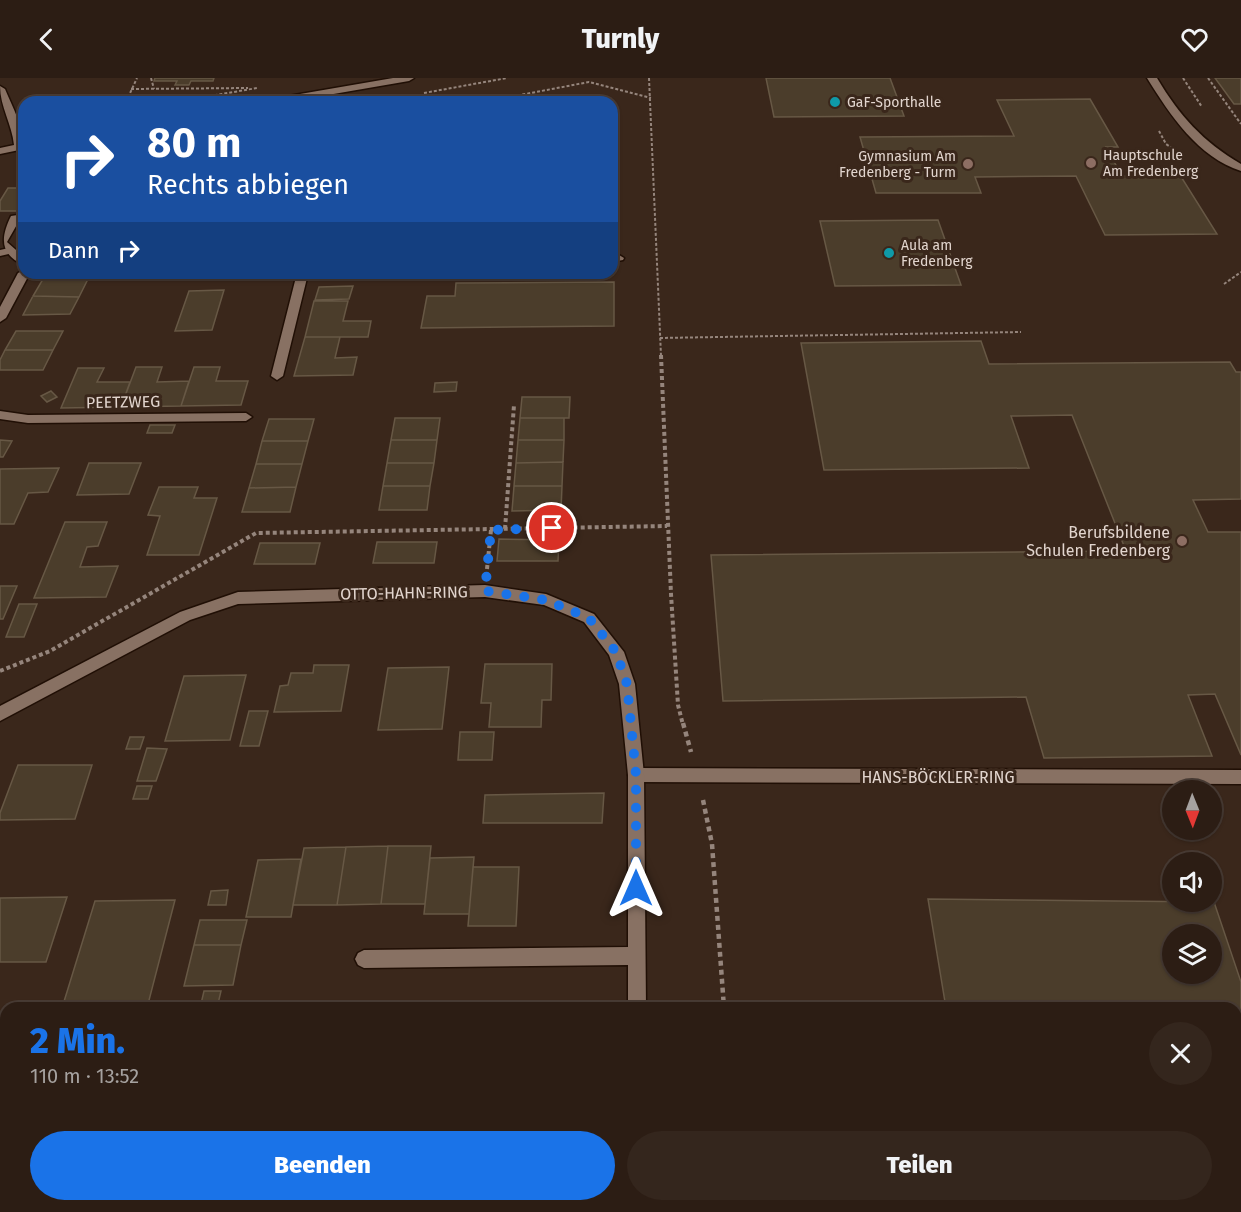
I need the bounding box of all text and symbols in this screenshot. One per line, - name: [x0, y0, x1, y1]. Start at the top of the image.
- icon: back: [30, 23, 63, 56]
- text: Turnly: [582, 23, 659, 55]
- icon: heart: [1178, 23, 1211, 56]
- place label: GaF-Sporthalle: [847, 94, 941, 111]
- marker: GaF-Sporthalle: [828, 95, 842, 109]
- text: 80 m: [147, 118, 241, 168]
- icon: right: [48, 120, 126, 198]
- place label: Hauptschule Am Fredenberg: [1103, 147, 1199, 180]
- place label: Gymnasium Am Fredenberg - Turm: [839, 148, 956, 181]
- marker: Hauptschule Am Fredenberg: [1084, 156, 1098, 170]
- marker: Gymnasium Am Fredenberg - Turm: [961, 157, 975, 171]
- text: Rechts abbiegen: [147, 169, 349, 201]
- icon: right: [112, 234, 145, 267]
- text: Dann: [48, 237, 100, 264]
- place label: Aula am Fredenberg: [901, 237, 973, 270]
- marker: Aula am Fredenberg: [882, 246, 896, 260]
- street label: PEETZWEG: [86, 392, 160, 412]
- pin: [526, 502, 577, 553]
- icon: arrive: [535, 511, 568, 544]
- place label: Berufsbildene Schulen Fredenberg: [1026, 523, 1171, 560]
- marker: Berufsbildene Schulen Fredenberg: [1175, 534, 1189, 548]
- street label: OTTO-HAHN-RING: [340, 582, 468, 604]
- street label: HANS-BÖCKLER-RING: [861, 768, 1015, 787]
- north arrow: [1162, 780, 1222, 840]
- map controls: [1162, 780, 1222, 984]
- button: sound: [1162, 852, 1222, 912]
- position arrow: [604, 856, 668, 920]
- button: layers: [1162, 924, 1222, 984]
- text: 2 Min.: [30, 1019, 125, 1063]
- button: close: [1149, 1022, 1212, 1085]
- text: 110 m · 13:52: [30, 1064, 139, 1088]
- button: Beenden: [30, 1131, 615, 1200]
- button: Teilen: [627, 1131, 1212, 1200]

